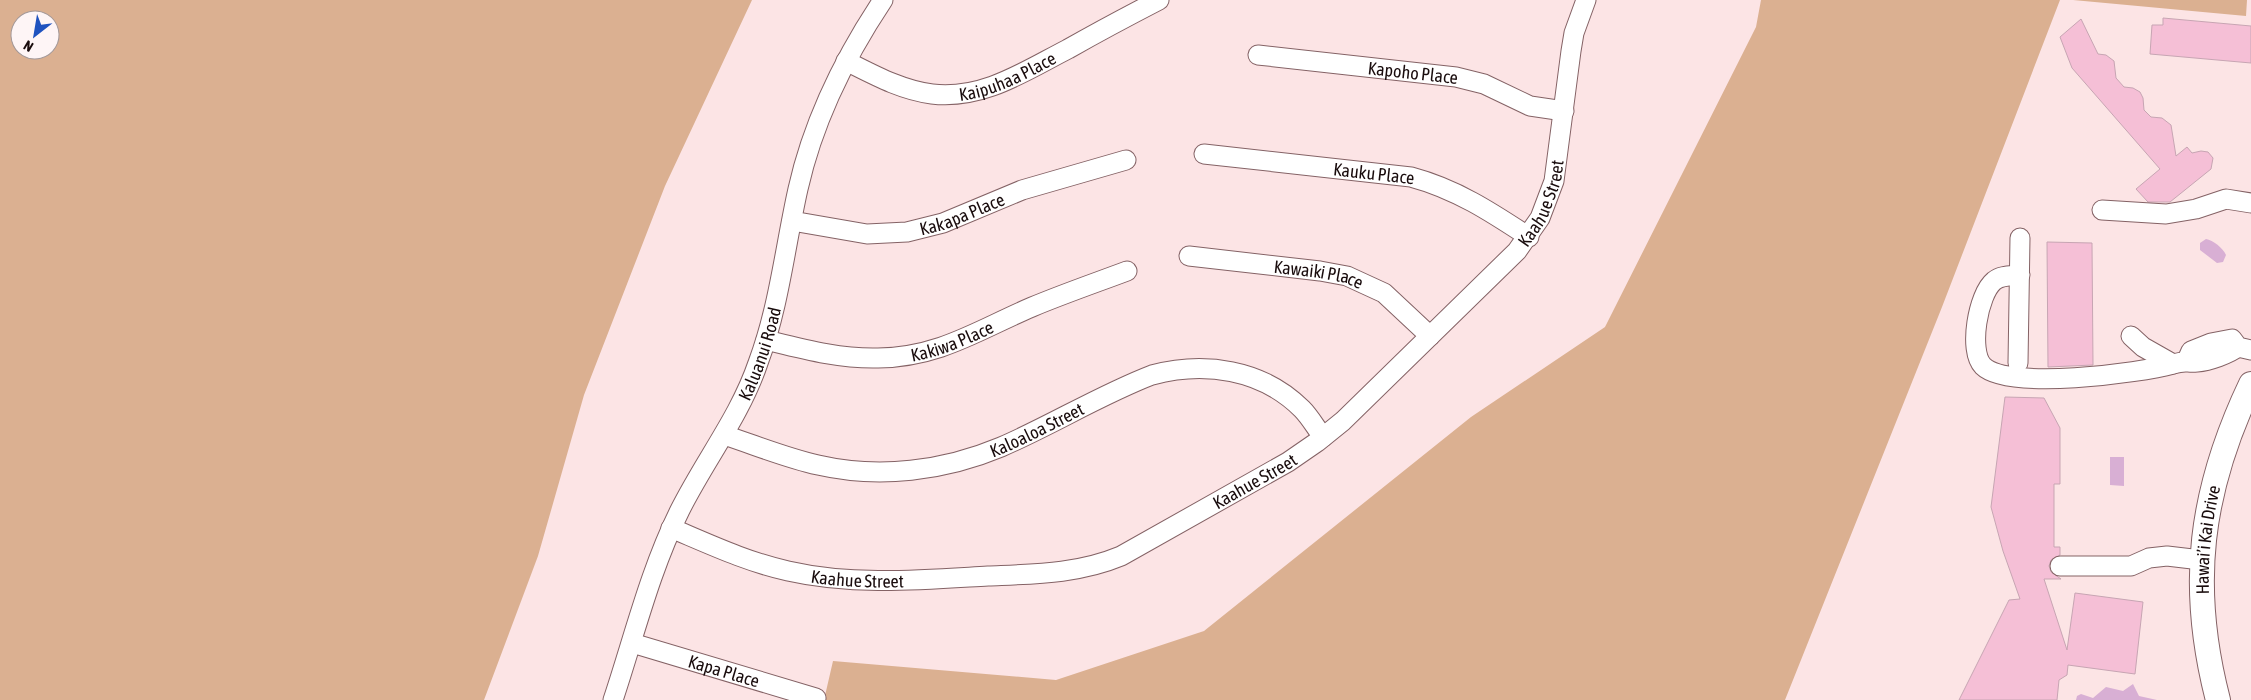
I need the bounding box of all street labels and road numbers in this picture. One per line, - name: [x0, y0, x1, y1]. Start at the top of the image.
- street label: Kaipuhaa Place: [957, 47, 1059, 105]
- street label: Kapoho Place: [1367, 57, 1459, 88]
- street label: Kauku Place: [1332, 158, 1416, 188]
- street label: Kaahue Street: [1513, 159, 1567, 250]
- street label: Kakapa Place: [917, 188, 1007, 239]
- street label: Kawaiki Place: [1273, 255, 1367, 293]
- street label: Kaluanui Road: [733, 305, 785, 403]
- street label: Kakiwa Place: [909, 316, 996, 365]
- street label: Kaloaloa Street: [987, 398, 1087, 461]
- street label: Kaahue Street: [1209, 449, 1300, 513]
- street label: Hawai’i Kai Drive: [2191, 483, 2224, 595]
- street label: Kaahue Street: [810, 565, 904, 591]
- street label: Kapa Place: [686, 650, 762, 691]

